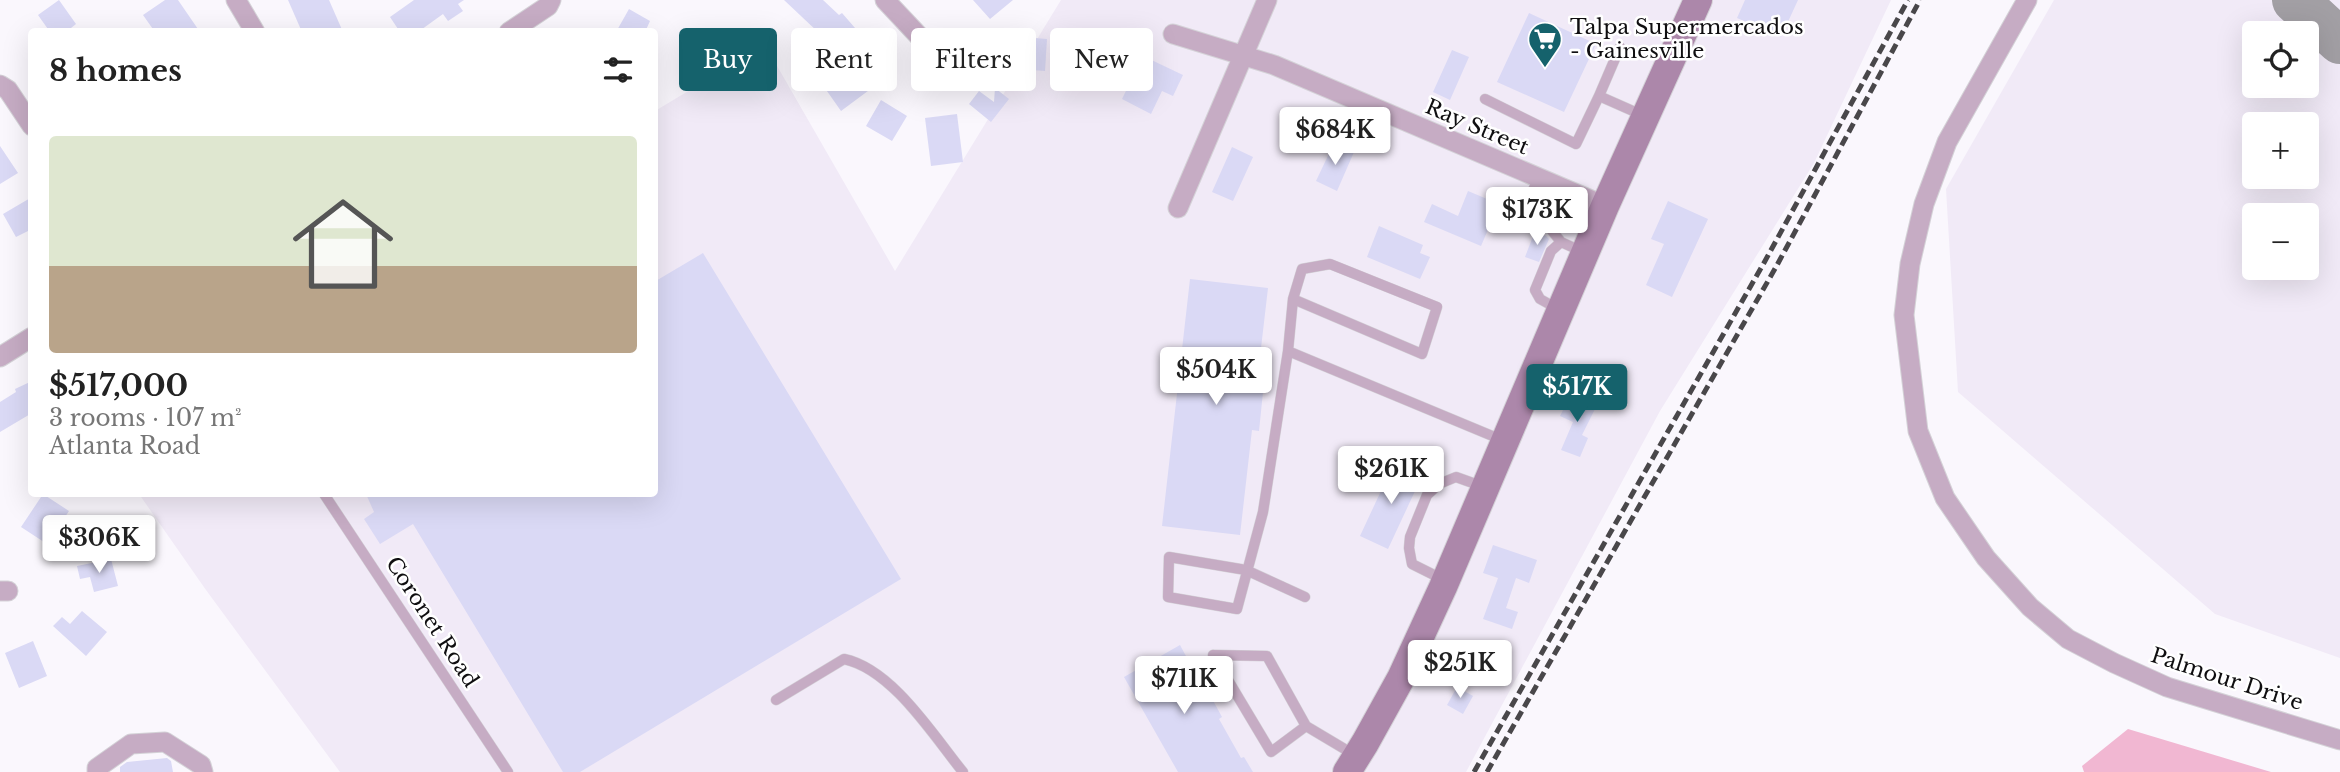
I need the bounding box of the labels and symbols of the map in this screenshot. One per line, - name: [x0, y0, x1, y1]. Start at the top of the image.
- place label: Talpa Supermercados - Gainesville: [1570, 14, 1803, 64]
- supermarket icon: Talpa Supermercados - Gainesville: [1526, 20, 1564, 69]
- street label: Ray Street: [1421, 94, 1533, 160]
- pin: $684K: [1286, 108, 1384, 167]
- pin: $173K: [1488, 188, 1586, 247]
- pin: $504K: [1167, 348, 1265, 407]
- pin: $517K: [1528, 364, 1626, 424]
- pin: $261K: [1342, 447, 1440, 506]
- pin: $306K: [50, 516, 148, 575]
- street label: Coronet Road: [380, 552, 484, 692]
- pin: $251K: [1411, 640, 1509, 700]
- street label: Palmour Drive: [2148, 642, 2306, 716]
- pin: $711K: [1135, 656, 1233, 716]

